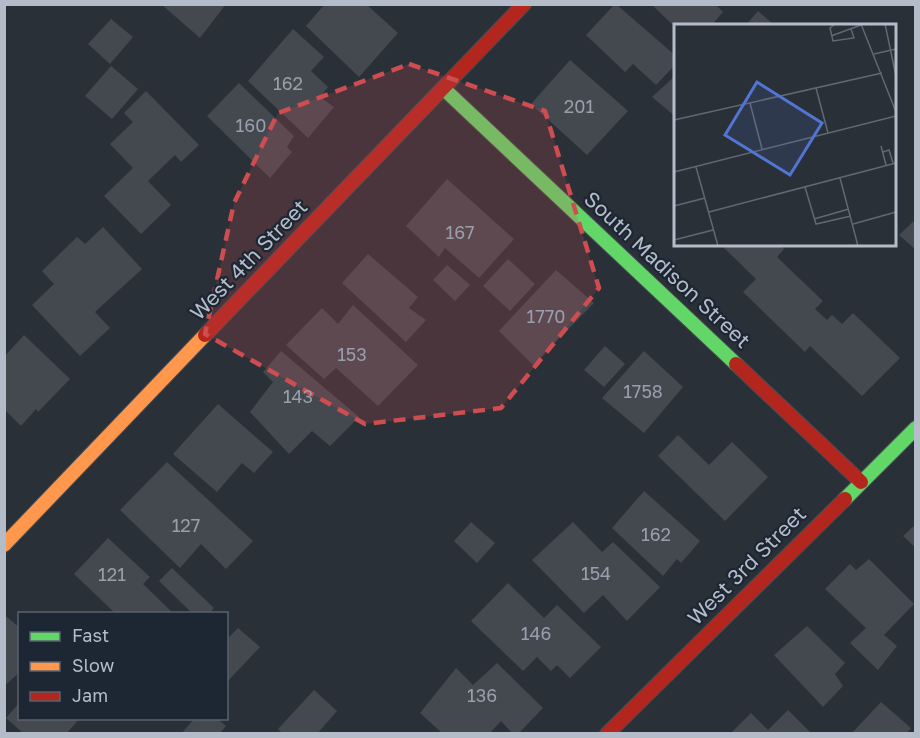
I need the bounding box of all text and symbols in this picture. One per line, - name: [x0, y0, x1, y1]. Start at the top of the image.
- inset map: [674, 24, 896, 246]
- house number: 162: [273, 72, 303, 94]
- house number: 201: [564, 95, 594, 117]
- house number: 160: [236, 114, 266, 136]
- street label: South Madison Street: [579, 185, 756, 353]
- street label: West 4th Street: [184, 194, 312, 325]
- house number: 167: [445, 221, 475, 243]
- house number: 1770: [527, 305, 565, 327]
- house number: 153: [337, 343, 367, 365]
- house number: 1758: [623, 380, 663, 402]
- house number: 143: [283, 385, 313, 407]
- street label: West 3rd Street: [682, 501, 811, 630]
- house number: 127: [172, 514, 200, 536]
- house number: 162: [641, 523, 671, 545]
- house number: 154: [581, 562, 611, 584]
- house number: 121: [98, 563, 126, 585]
- legend: [18, 612, 228, 720]
- house number: 146: [521, 622, 551, 644]
- text: Fast: [72, 624, 109, 646]
- text: Slow: [72, 654, 115, 676]
- text: Jam: [72, 684, 108, 706]
- house number: 136: [467, 684, 497, 706]

